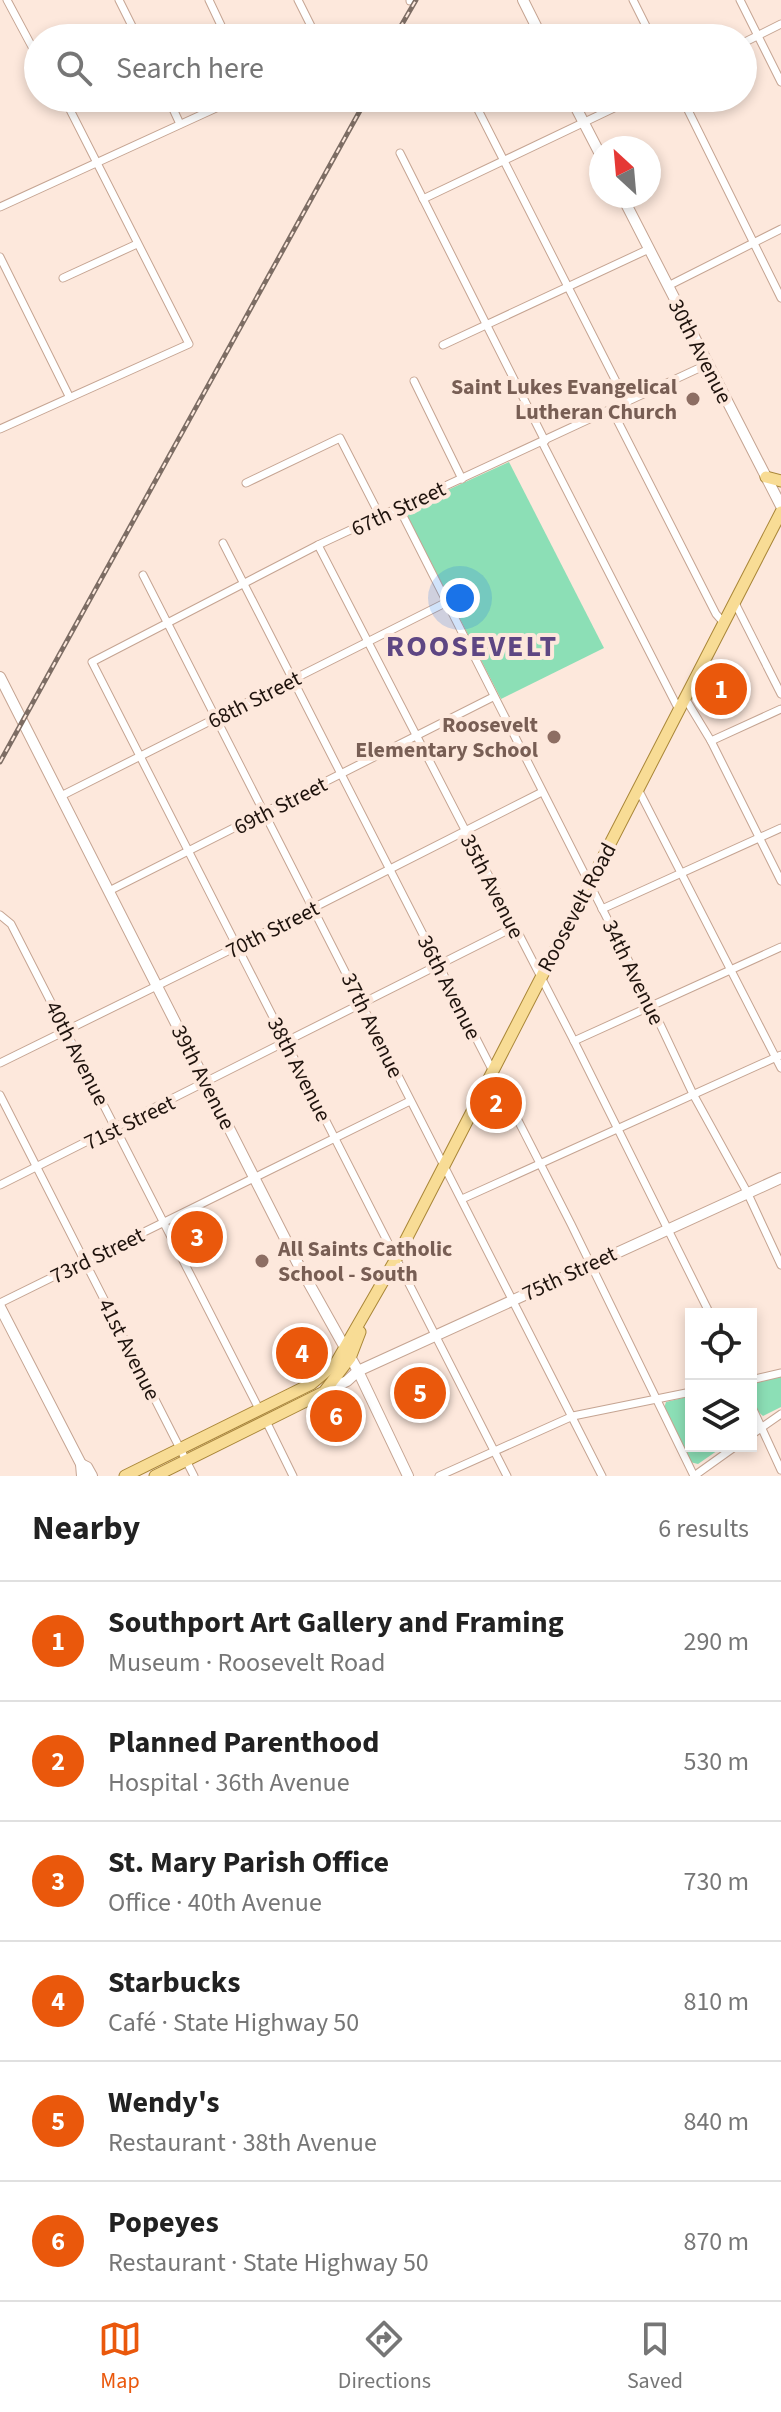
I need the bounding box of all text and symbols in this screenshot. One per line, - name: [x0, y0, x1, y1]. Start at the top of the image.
- search box: [24, 24, 757, 112]
- icon: search: [52, 46, 96, 90]
- text: Search here: [116, 47, 264, 90]
- north arrow: [589, 136, 661, 208]
- street label: 30th Avenue: [660, 294, 740, 409]
- place label: Saint Lukes Evangelical Lutheran Church: [451, 371, 678, 428]
- marker: Saint Lukes Evangelical Lutheran Church: [684, 390, 702, 408]
- street label: 67th Street: [346, 473, 451, 545]
- your location: [440, 578, 480, 618]
- district label: ROOSEVELT: [386, 625, 558, 668]
- pin: 1: [695, 659, 747, 719]
- street label: 68th Street: [202, 663, 307, 737]
- place label: Roosevelt Elementary School: [355, 709, 539, 766]
- marker: Roosevelt Elementary School: [545, 728, 563, 746]
- street label: 69th Street: [228, 769, 333, 843]
- street label: 35th Avenue: [452, 829, 532, 944]
- street label: Roosevelt Road: [529, 837, 624, 978]
- street label: 70th Street: [220, 893, 325, 967]
- street label: 34th Avenue: [594, 914, 672, 1031]
- street label: 36th Avenue: [409, 930, 489, 1045]
- street label: 37th Avenue: [333, 967, 411, 1084]
- street label: 40th Avenue: [37, 996, 117, 1111]
- street label: 38th Avenue: [259, 1012, 339, 1127]
- street label: 39th Avenue: [163, 1020, 243, 1135]
- pin: 2: [470, 1073, 522, 1133]
- street label: 71st Street: [79, 1087, 181, 1159]
- pin: 3: [171, 1207, 223, 1267]
- street label: 73rd Street: [45, 1219, 150, 1292]
- place label: All Saints Catholic School - South: [277, 1233, 452, 1290]
- street label: 75th Street: [517, 1238, 622, 1310]
- marker: All Saints Catholic School - South: [253, 1252, 271, 1270]
- street label: 41st Avenue: [90, 1293, 168, 1406]
- map controls: [685, 1308, 757, 1452]
- button: locate: [685, 1308, 757, 1380]
- pin: 4: [276, 1323, 328, 1383]
- pin: 5: [394, 1363, 446, 1423]
- button: layers: [685, 1380, 757, 1452]
- pin: 6: [310, 1386, 362, 1446]
- text: Nearby: [32, 1504, 140, 1553]
- text: 6 results: [658, 1510, 749, 1547]
- text: Southport Art Gallery and Framing: [108, 1601, 564, 1644]
- text: 1: [51, 1623, 65, 1660]
- text: 290 m: [683, 1623, 749, 1660]
- text: Museum · Roosevelt Road: [108, 1644, 385, 1681]
- text: Planned Parenthood: [108, 1721, 379, 1764]
- text: 2: [51, 1743, 65, 1780]
- text: 530 m: [683, 1743, 749, 1780]
- text: Hospital · 36th Avenue: [108, 1764, 350, 1801]
- text: St. Mary Parish Office: [108, 1841, 389, 1884]
- text: 3: [51, 1863, 65, 1900]
- text: 730 m: [683, 1863, 749, 1900]
- text: Office · 40th Avenue: [108, 1884, 322, 1921]
- text: Starbucks: [108, 1961, 240, 2004]
- text: 4: [51, 1983, 65, 2020]
- text: 810 m: [683, 1983, 749, 2020]
- text: Café · State Highway 50: [108, 2004, 359, 2041]
- text: Wendy's: [108, 2081, 220, 2124]
- text: 5: [51, 2103, 65, 2140]
- text: 840 m: [683, 2103, 749, 2140]
- text: Restaurant · 38th Avenue: [108, 2124, 377, 2161]
- text: Popeyes: [108, 2201, 219, 2244]
- text: 6: [51, 2223, 65, 2260]
- text: 870 m: [683, 2223, 749, 2260]
- text: Restaurant · State Highway 50: [108, 2244, 429, 2281]
- tab: Map: [98, 2317, 142, 2397]
- tab: Directions: [338, 2317, 431, 2397]
- tab: Saved: [627, 2317, 683, 2397]

